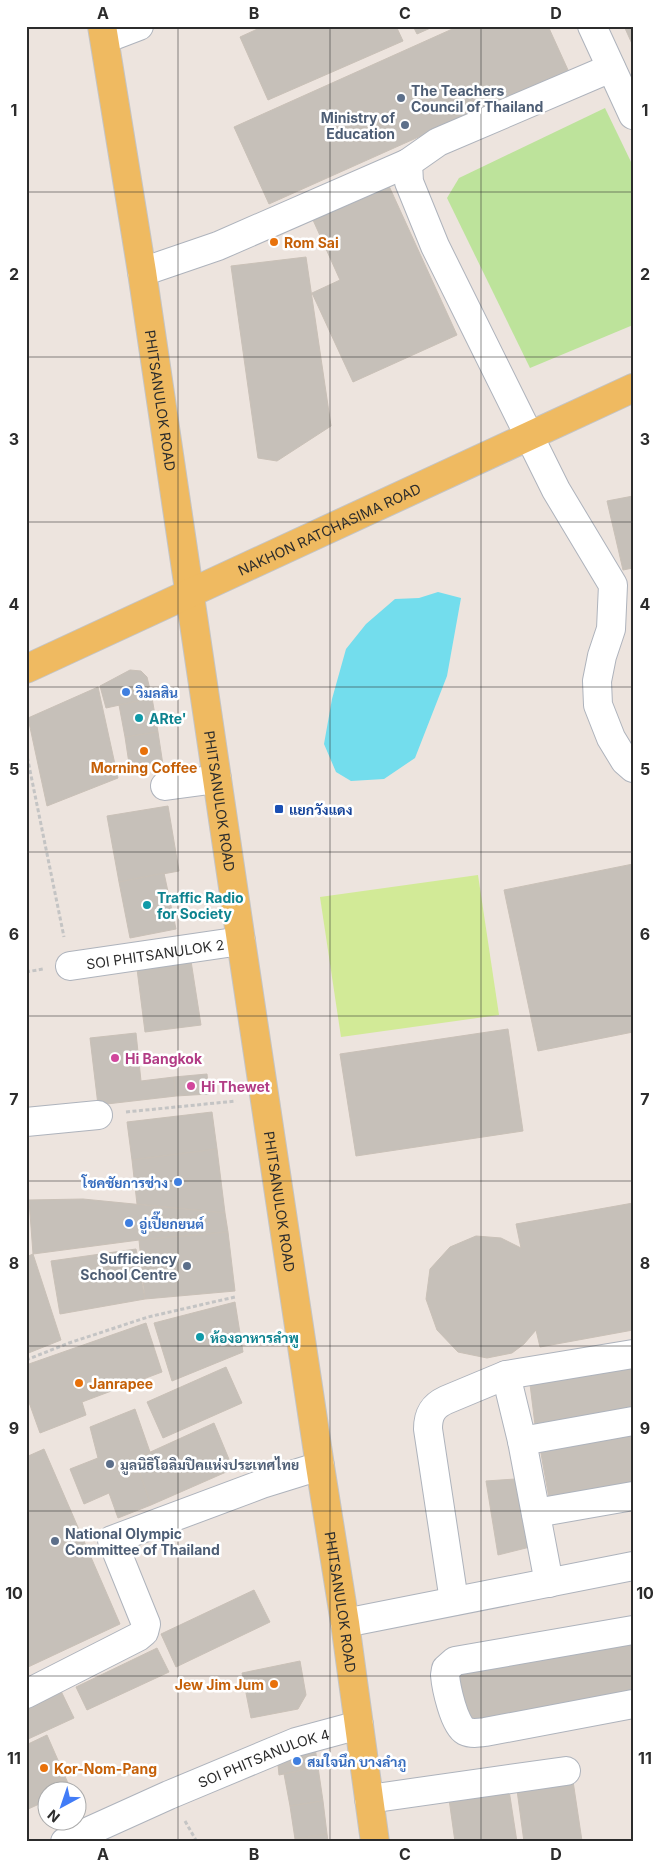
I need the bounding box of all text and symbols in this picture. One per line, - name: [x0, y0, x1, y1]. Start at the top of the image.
- text: A: [97, 3, 109, 23]
- text: B: [249, 3, 259, 23]
- text: C: [399, 3, 411, 23]
- text: D: [550, 3, 562, 23]
- place label: The Teachers Council of Thailand: [411, 82, 543, 115]
- marker: The Teachers Council of Thailand: [395, 92, 407, 104]
- text: 1: [11, 100, 17, 120]
- text: 1: [642, 100, 648, 120]
- place label: Ministry of Education: [321, 109, 395, 142]
- marker: Ministry of Education: [399, 119, 411, 131]
- place label: Rom Sai: [284, 234, 339, 251]
- marker: Rom Sai: [268, 236, 280, 248]
- text: 2: [9, 264, 19, 284]
- text: 2: [640, 264, 650, 284]
- street label: PHITSANULOK ROAD: [142, 329, 180, 472]
- text: 3: [9, 429, 19, 449]
- text: 3: [640, 429, 650, 449]
- street label: NAKHON RATCHASIMA ROAD: [235, 479, 423, 578]
- text: 4: [9, 594, 20, 614]
- text: 4: [640, 594, 651, 614]
- place label: วิมลสิน: [135, 684, 178, 701]
- marker: วิมลสิน: [120, 686, 132, 698]
- place label: ARte': [149, 710, 186, 727]
- marker: ARte': [133, 712, 145, 724]
- street label: PHITSANULOK ROAD: [201, 729, 239, 873]
- marker: Morning Coffee: [138, 745, 150, 757]
- text: 5: [9, 759, 19, 779]
- place label: Morning Coffee: [91, 759, 197, 776]
- text: 5: [640, 759, 650, 779]
- place label: แยกวังแดง: [289, 801, 352, 818]
- marker: แยกวังแดง: [273, 803, 285, 815]
- place label: Traffic Radio for Society: [157, 889, 244, 922]
- marker: Traffic Radio for Society: [141, 899, 153, 911]
- text: 6: [9, 924, 19, 944]
- text: 6: [640, 924, 650, 944]
- street label: SOI PHITSANULOK 2: [85, 935, 225, 972]
- place label: Hi Bangkok: [125, 1050, 203, 1067]
- marker: Hi Bangkok: [109, 1052, 121, 1064]
- place label: Hi Thewet: [201, 1078, 270, 1095]
- marker: Hi Thewet: [185, 1080, 197, 1092]
- text: 7: [9, 1089, 19, 1109]
- text: 7: [640, 1089, 650, 1109]
- street label: PHITSANULOK ROAD: [261, 1130, 299, 1273]
- place label: โชคชัยการช่าง: [81, 1174, 168, 1191]
- marker: โชคชัยการช่าง: [172, 1176, 184, 1188]
- place label: อู่เปี๊ยกยนต์: [139, 1211, 205, 1235]
- marker: อู่เปี๊ยกยนต์: [123, 1217, 135, 1229]
- place label: Sufficiency School Centre: [80, 1250, 178, 1283]
- text: 8: [9, 1253, 19, 1273]
- text: 8: [640, 1253, 650, 1273]
- marker: Sufficiency School Centre: [181, 1260, 193, 1272]
- place label: ห้องอาหารลำพู: [210, 1329, 299, 1349]
- marker: ห้องอาหารลำพู: [194, 1331, 206, 1343]
- place label: Janrapee: [89, 1375, 153, 1392]
- marker: Janrapee: [73, 1377, 85, 1389]
- text: 9: [9, 1418, 19, 1438]
- text: 9: [640, 1418, 650, 1438]
- place label: มูลนิธิโอลิมปิคแห่งประเทศไทย: [120, 1456, 299, 1476]
- marker: มูลนิธิโอลิมปิคแห่งประเทศไทย: [104, 1458, 116, 1470]
- place label: National Olympic Committee of Thailand: [65, 1525, 220, 1558]
- street label: PHITSANULOK ROAD: [322, 1530, 360, 1674]
- marker: National Olympic Committee of Thailand: [49, 1535, 61, 1547]
- text: 10: [5, 1583, 23, 1603]
- text: 10: [636, 1583, 654, 1603]
- place label: Jew Jim Jum: [175, 1676, 264, 1693]
- marker: Jew Jim Jum: [268, 1678, 280, 1690]
- street label: SOI PHITSANULOK 4: [195, 1725, 331, 1791]
- text: 11: [7, 1748, 21, 1768]
- text: 11: [638, 1748, 652, 1768]
- place label: สมใจนึก บางลำภู: [307, 1753, 406, 1773]
- marker: สมใจนึก บางลำภู: [291, 1755, 303, 1767]
- place label: Kor-Nom-Pang: [54, 1760, 157, 1777]
- marker: Kor-Nom-Pang: [38, 1762, 50, 1774]
- north arrow: [38, 1780, 88, 1830]
- text: N: [44, 1806, 63, 1826]
- text: A: [97, 1844, 109, 1864]
- text: B: [249, 1844, 259, 1864]
- text: C: [399, 1844, 411, 1864]
- text: D: [550, 1844, 562, 1864]

